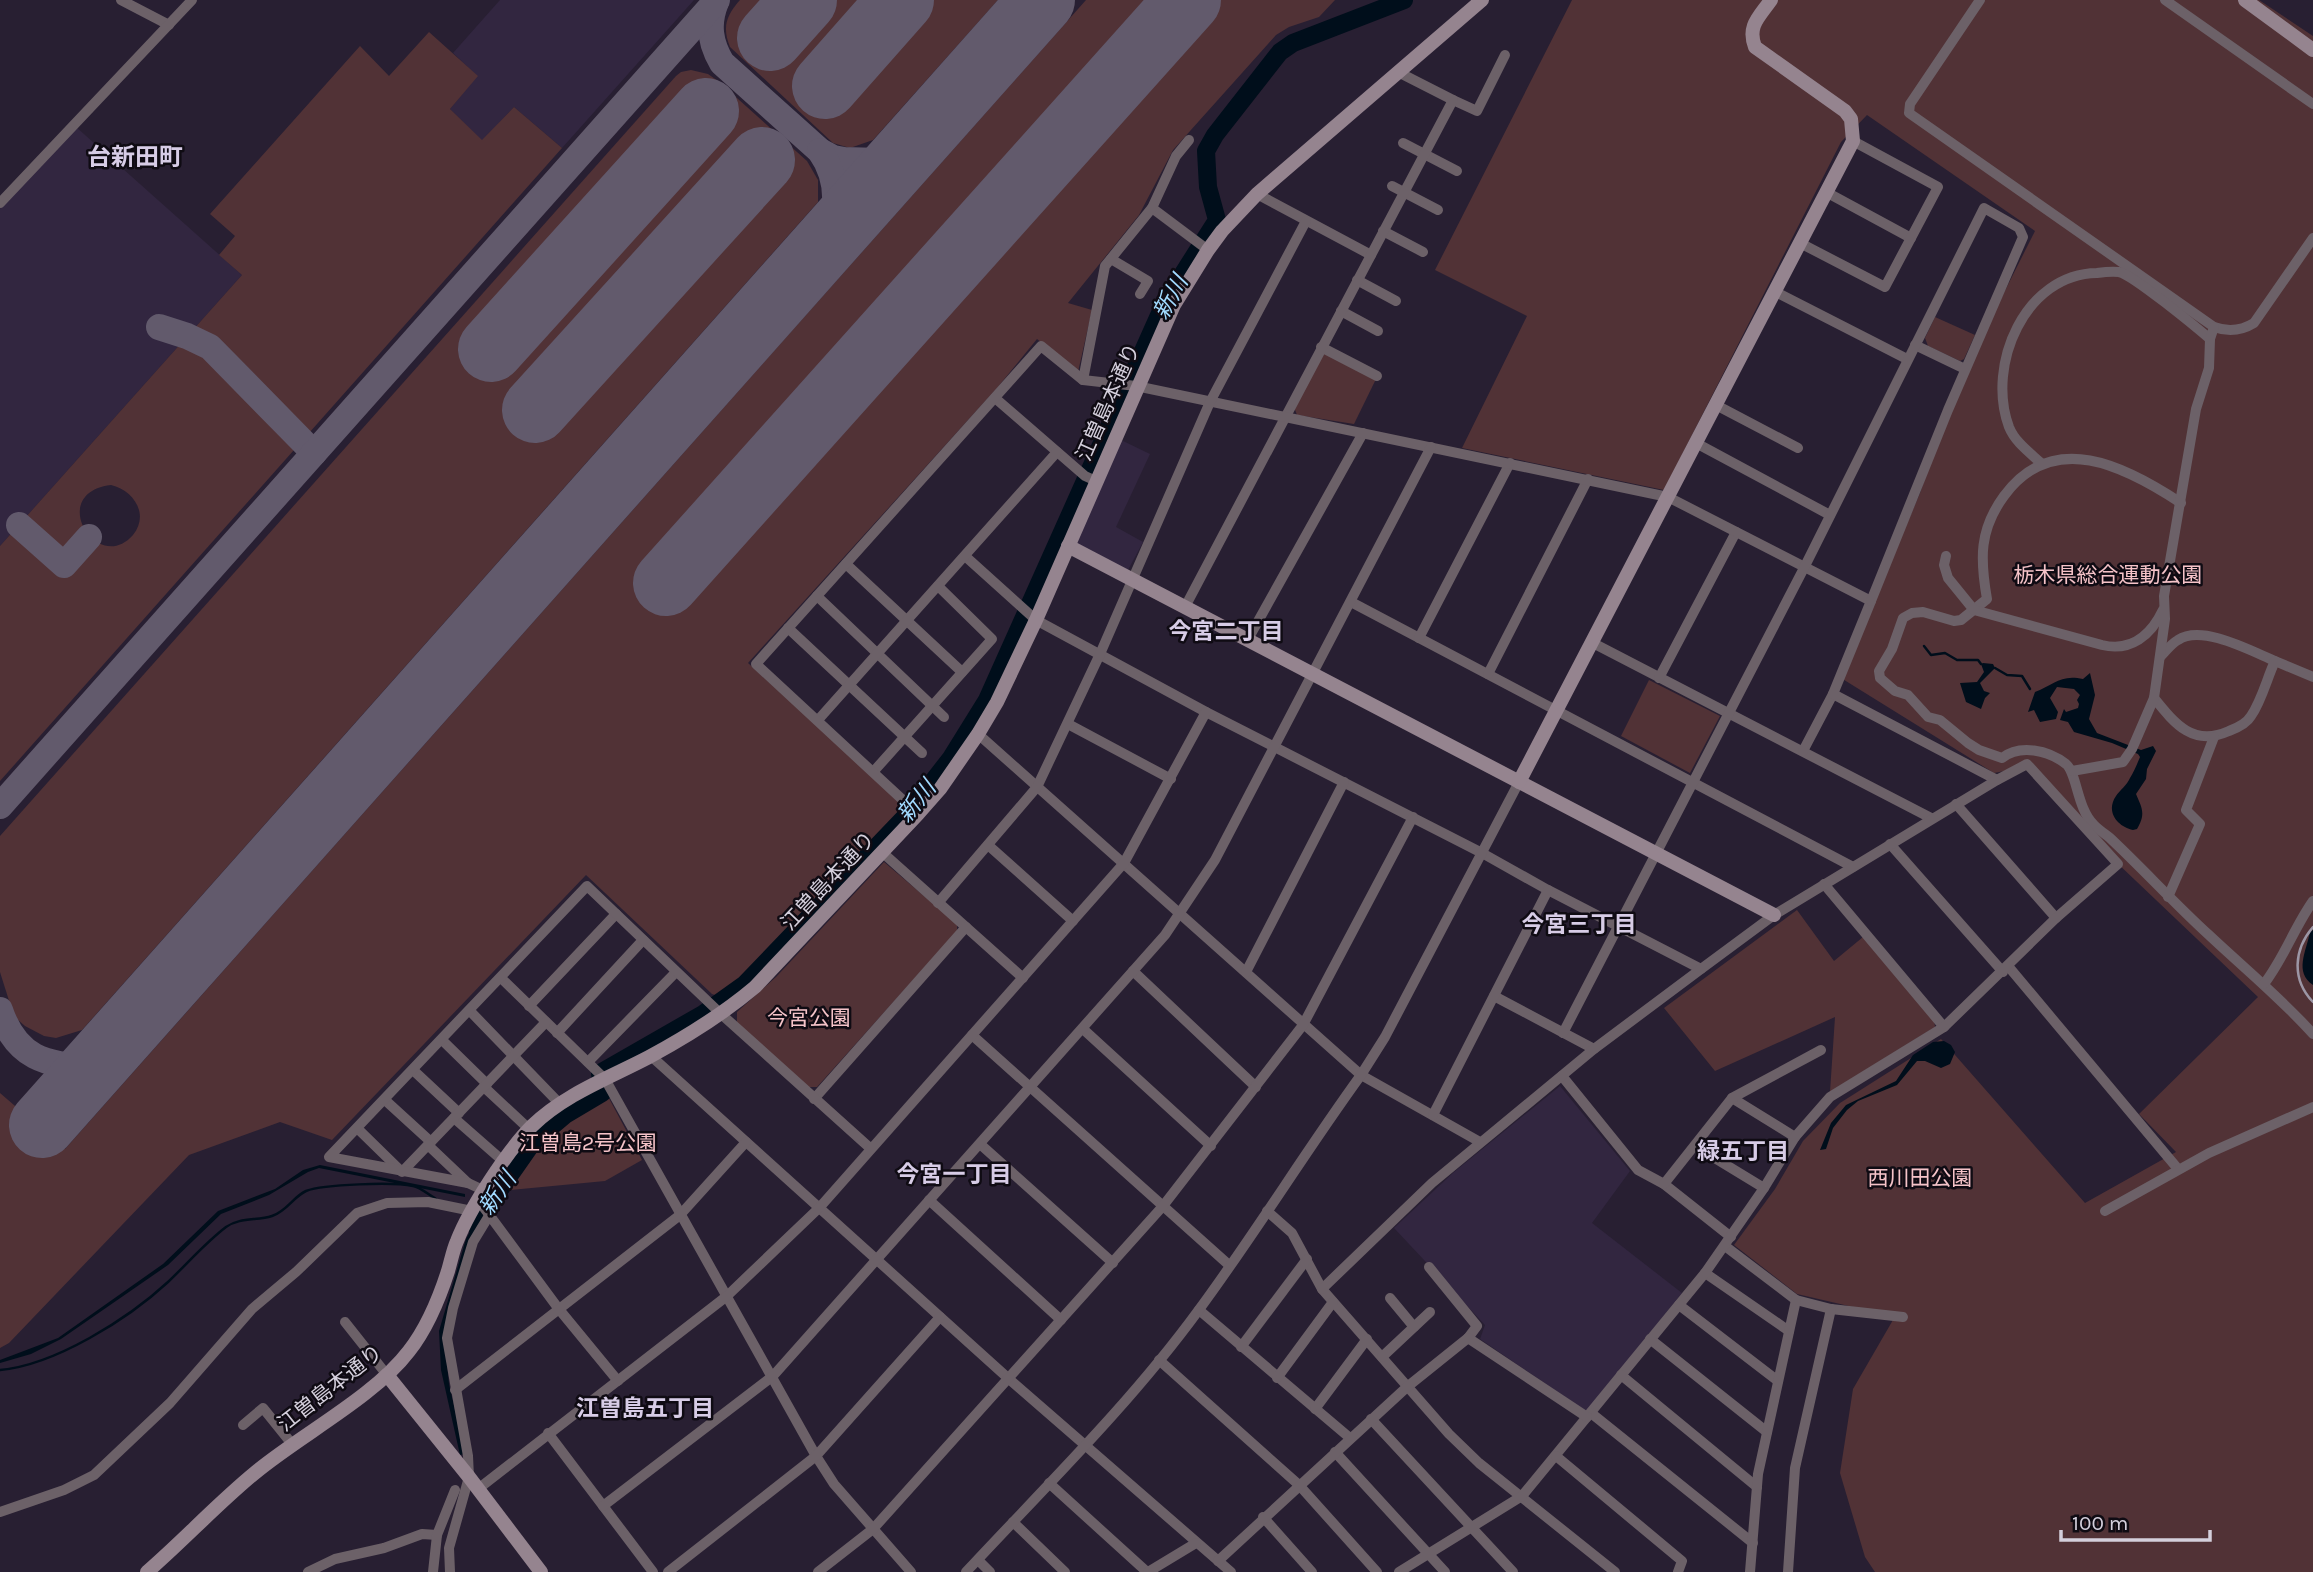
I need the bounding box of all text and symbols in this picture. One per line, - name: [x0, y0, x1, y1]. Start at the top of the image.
- district label: 台新田町: [87, 143, 183, 171]
- water label: 新川: [1147, 268, 1195, 324]
- street label: 江曽島本通り: [1071, 340, 1145, 464]
- park label: 栃木県総合運動公園: [2014, 563, 2203, 587]
- district label: 今宮二丁目: [1169, 618, 1284, 645]
- water label: 新川: [891, 773, 943, 828]
- street label: 江曽島本通り: [776, 827, 880, 935]
- district label: 今宮三丁目: [1522, 911, 1637, 938]
- park label: 今宮公園: [767, 1006, 851, 1030]
- park label: 江曽島2号公園: [519, 1131, 657, 1155]
- district label: 緑五丁目: [1697, 1138, 1789, 1165]
- district label: 今宮一丁目: [897, 1161, 1012, 1188]
- water label: 新川: [473, 1164, 523, 1220]
- park label: 西川田公園: [1868, 1166, 1973, 1190]
- street label: 江曽島本通り: [273, 1340, 387, 1436]
- district label: 江曽島五丁目: [576, 1395, 714, 1422]
- scale bar: [2061, 1498, 2210, 1542]
- text: 100 m: [2072, 1511, 2129, 1535]

